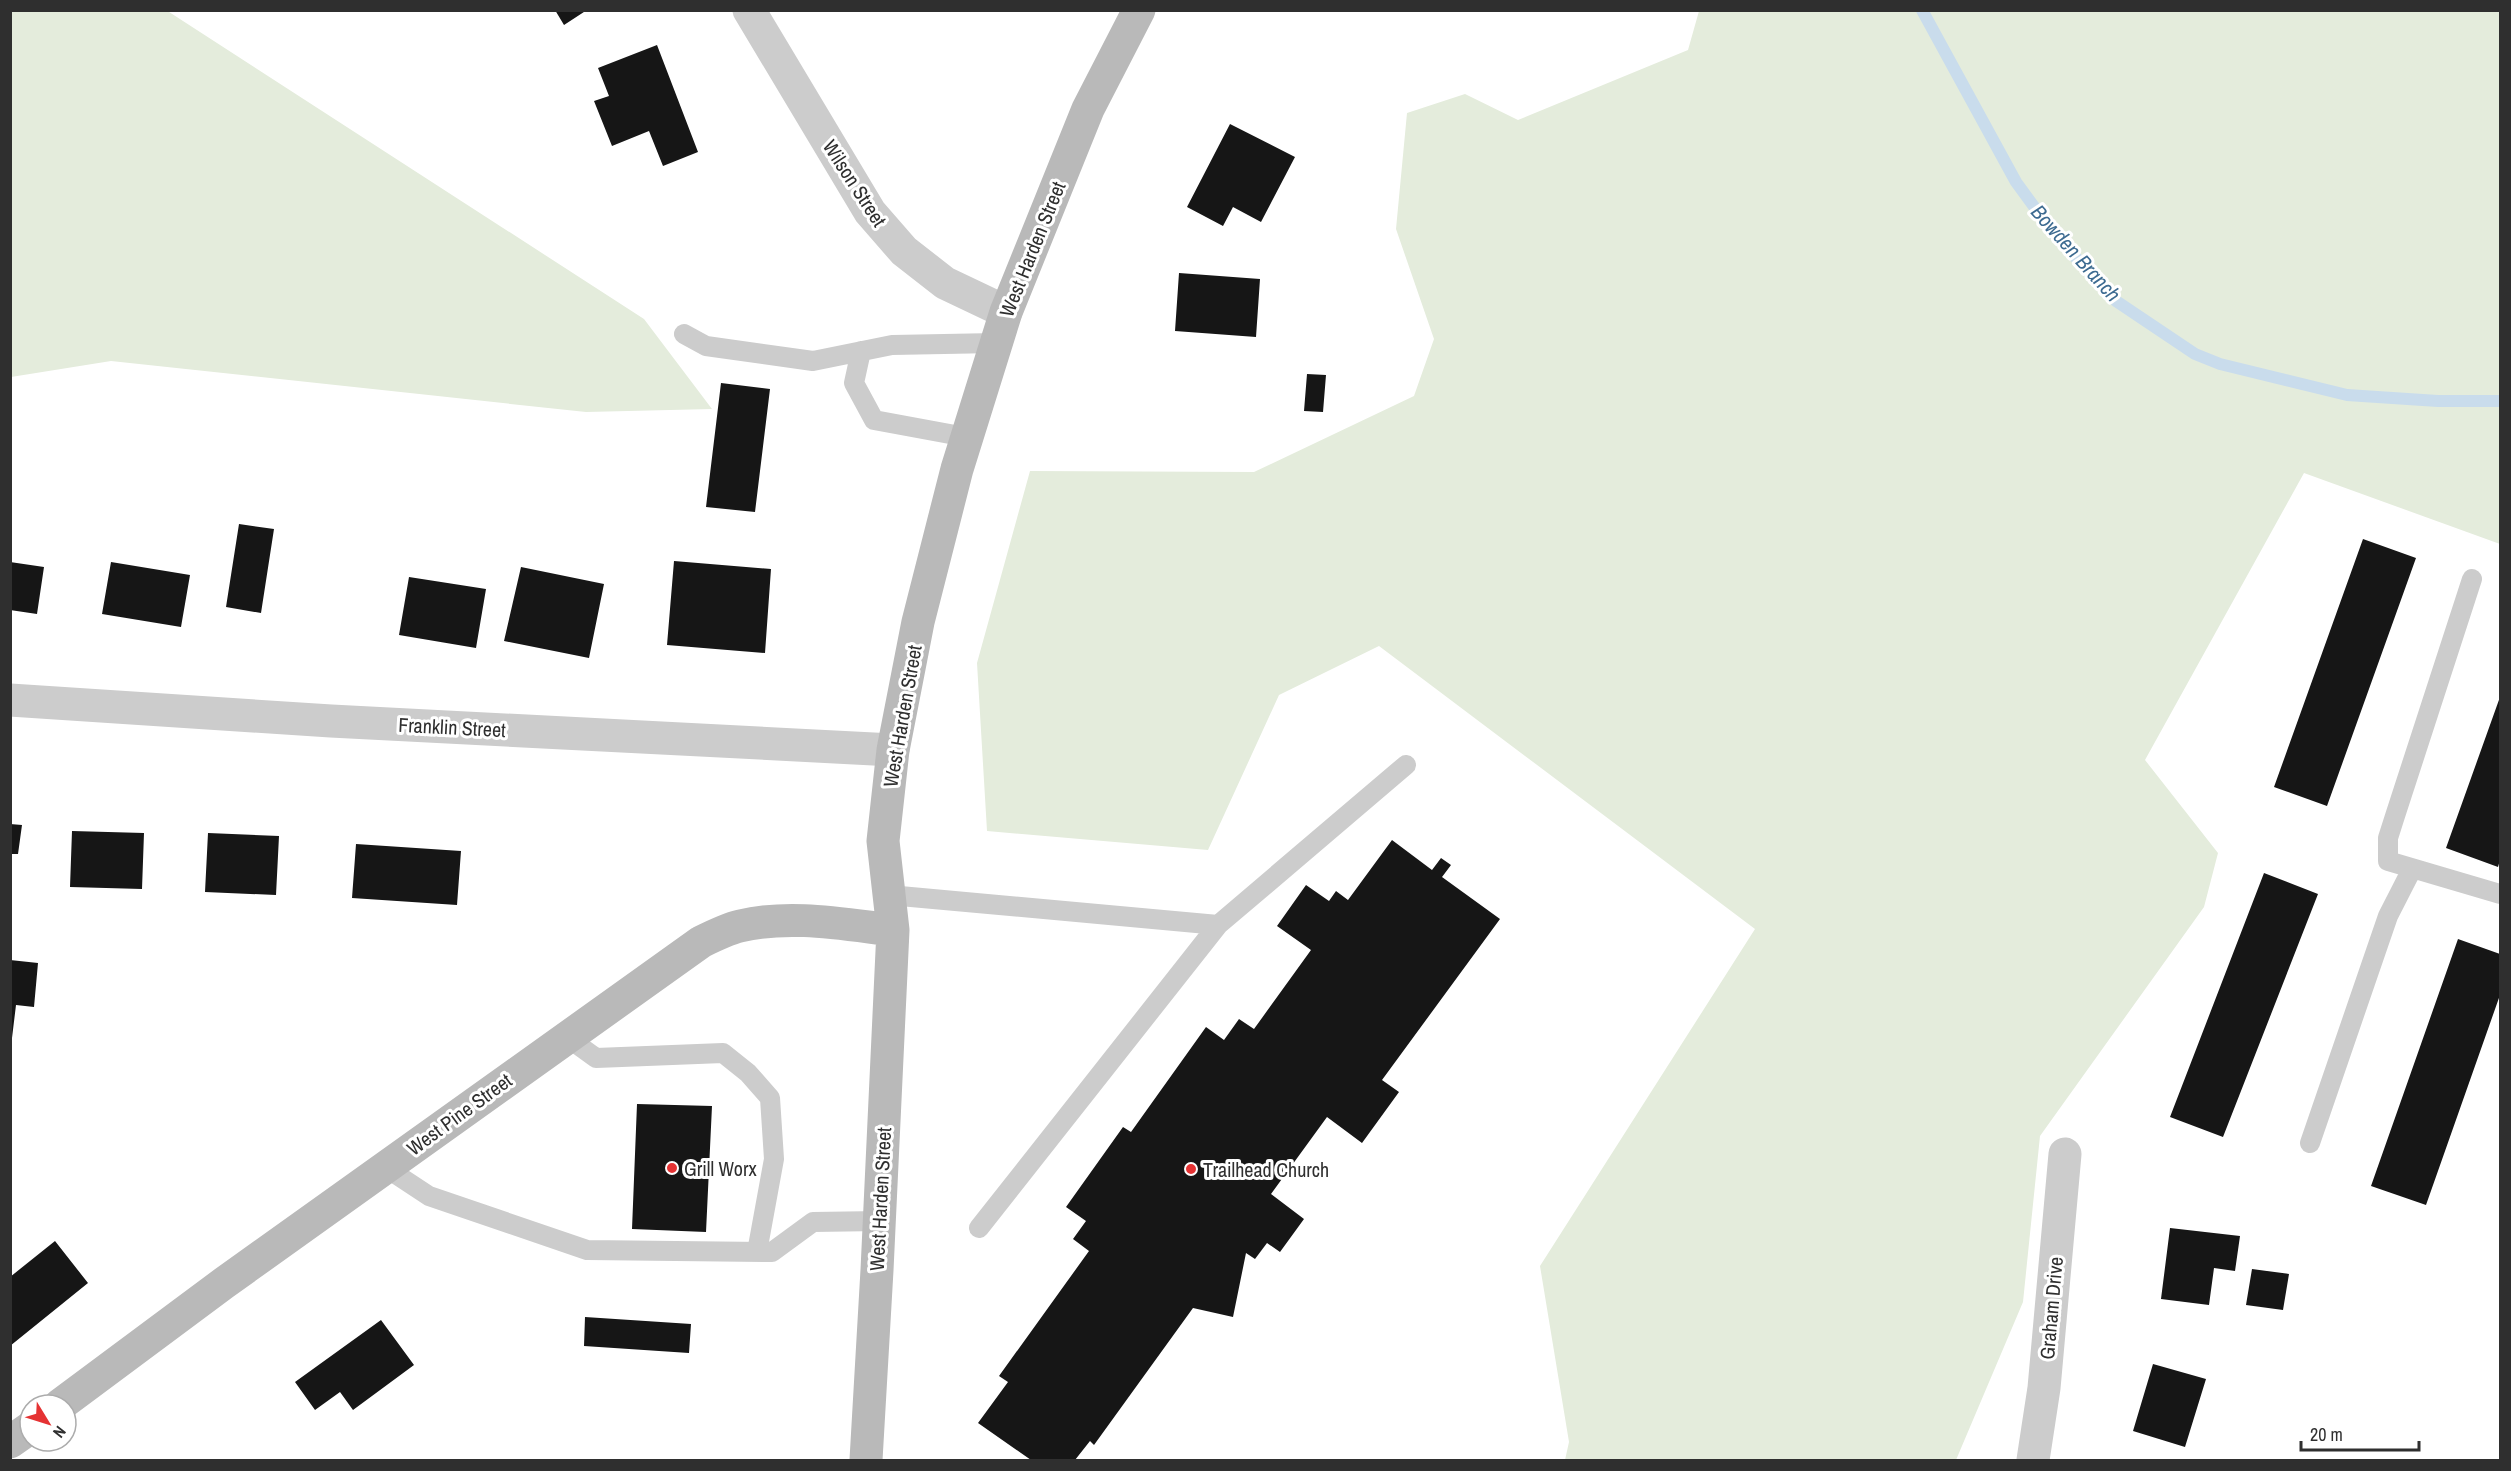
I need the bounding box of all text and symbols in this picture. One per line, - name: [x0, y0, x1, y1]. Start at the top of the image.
- street label: Wilson Street: [817, 134, 893, 232]
- street label: West Harden Street: [993, 177, 1072, 321]
- water label: Bowden Branch: [2025, 198, 2127, 308]
- street label: West Harden Street: [876, 642, 928, 789]
- street label: Franklin Street: [398, 711, 507, 743]
- street label: West Pine Street: [401, 1066, 517, 1161]
- street label: West Harden Street: [863, 1126, 897, 1271]
- place label: Grill Worx: [684, 1155, 757, 1182]
- place label: Trailhead Church: [1203, 1156, 1329, 1183]
- marker: Grill Worx: [665, 1161, 679, 1175]
- marker: Trailhead Church: [1184, 1162, 1198, 1176]
- street label: Graham Drive: [2033, 1256, 2069, 1360]
- north arrow: [18, 1393, 78, 1453]
- scale bar: [2301, 1414, 2420, 1452]
- text: N: [48, 1422, 71, 1443]
- text: 20 m: [2310, 1422, 2343, 1447]

